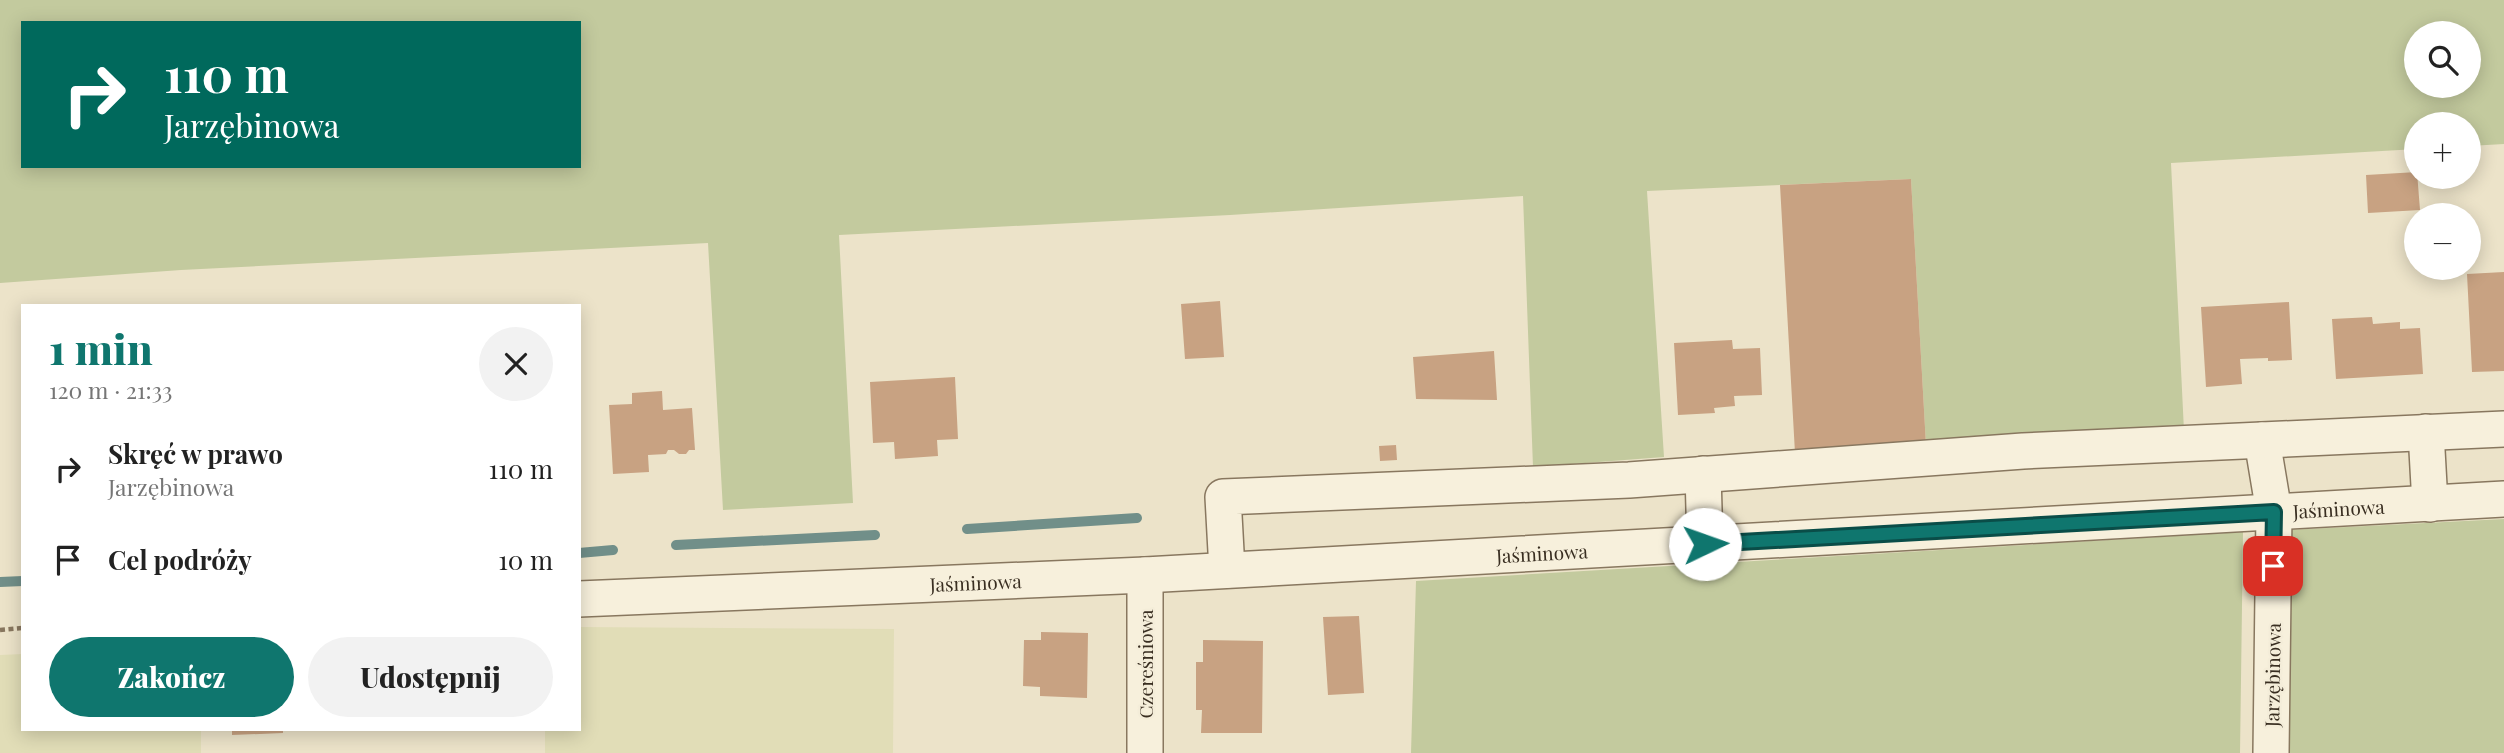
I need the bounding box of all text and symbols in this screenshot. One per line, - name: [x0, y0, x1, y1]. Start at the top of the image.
- map controls: [2404, 21, 2481, 280]
- button: search: [2404, 21, 2481, 98]
- text: 110 m: [164, 40, 289, 105]
- icon: right: [49, 49, 140, 140]
- text: Jarzębinowa: [164, 103, 340, 146]
- button: +: [2404, 112, 2481, 189]
- button: −: [2404, 203, 2481, 280]
- text: 1 min: [49, 320, 153, 376]
- button: close: [479, 327, 553, 401]
- text: 120 m · 21:33: [49, 374, 172, 405]
- text: Skręć w prawo: [108, 436, 283, 471]
- icon: right: [49, 450, 87, 488]
- text: 110 m: [489, 451, 553, 486]
- text: Jarzębinowa: [108, 471, 234, 502]
- street label: Jaśminowa: [2291, 493, 2386, 524]
- position arrow: [1668, 507, 1742, 581]
- pin: [2243, 536, 2303, 596]
- street label: Jaśminowa: [1494, 537, 1589, 568]
- icon: arrive: [49, 541, 87, 579]
- text: Cel podróży: [108, 542, 252, 577]
- text: 10 m: [498, 542, 553, 577]
- icon: arrive: [2254, 547, 2292, 585]
- street label: Jaśminowa: [928, 567, 1023, 597]
- street label: Czereśniowa: [1132, 609, 1158, 719]
- street label: Jarzębinowa: [2258, 622, 2286, 728]
- button: Zakończ: [49, 637, 294, 717]
- button: Udostępnij: [308, 637, 553, 717]

